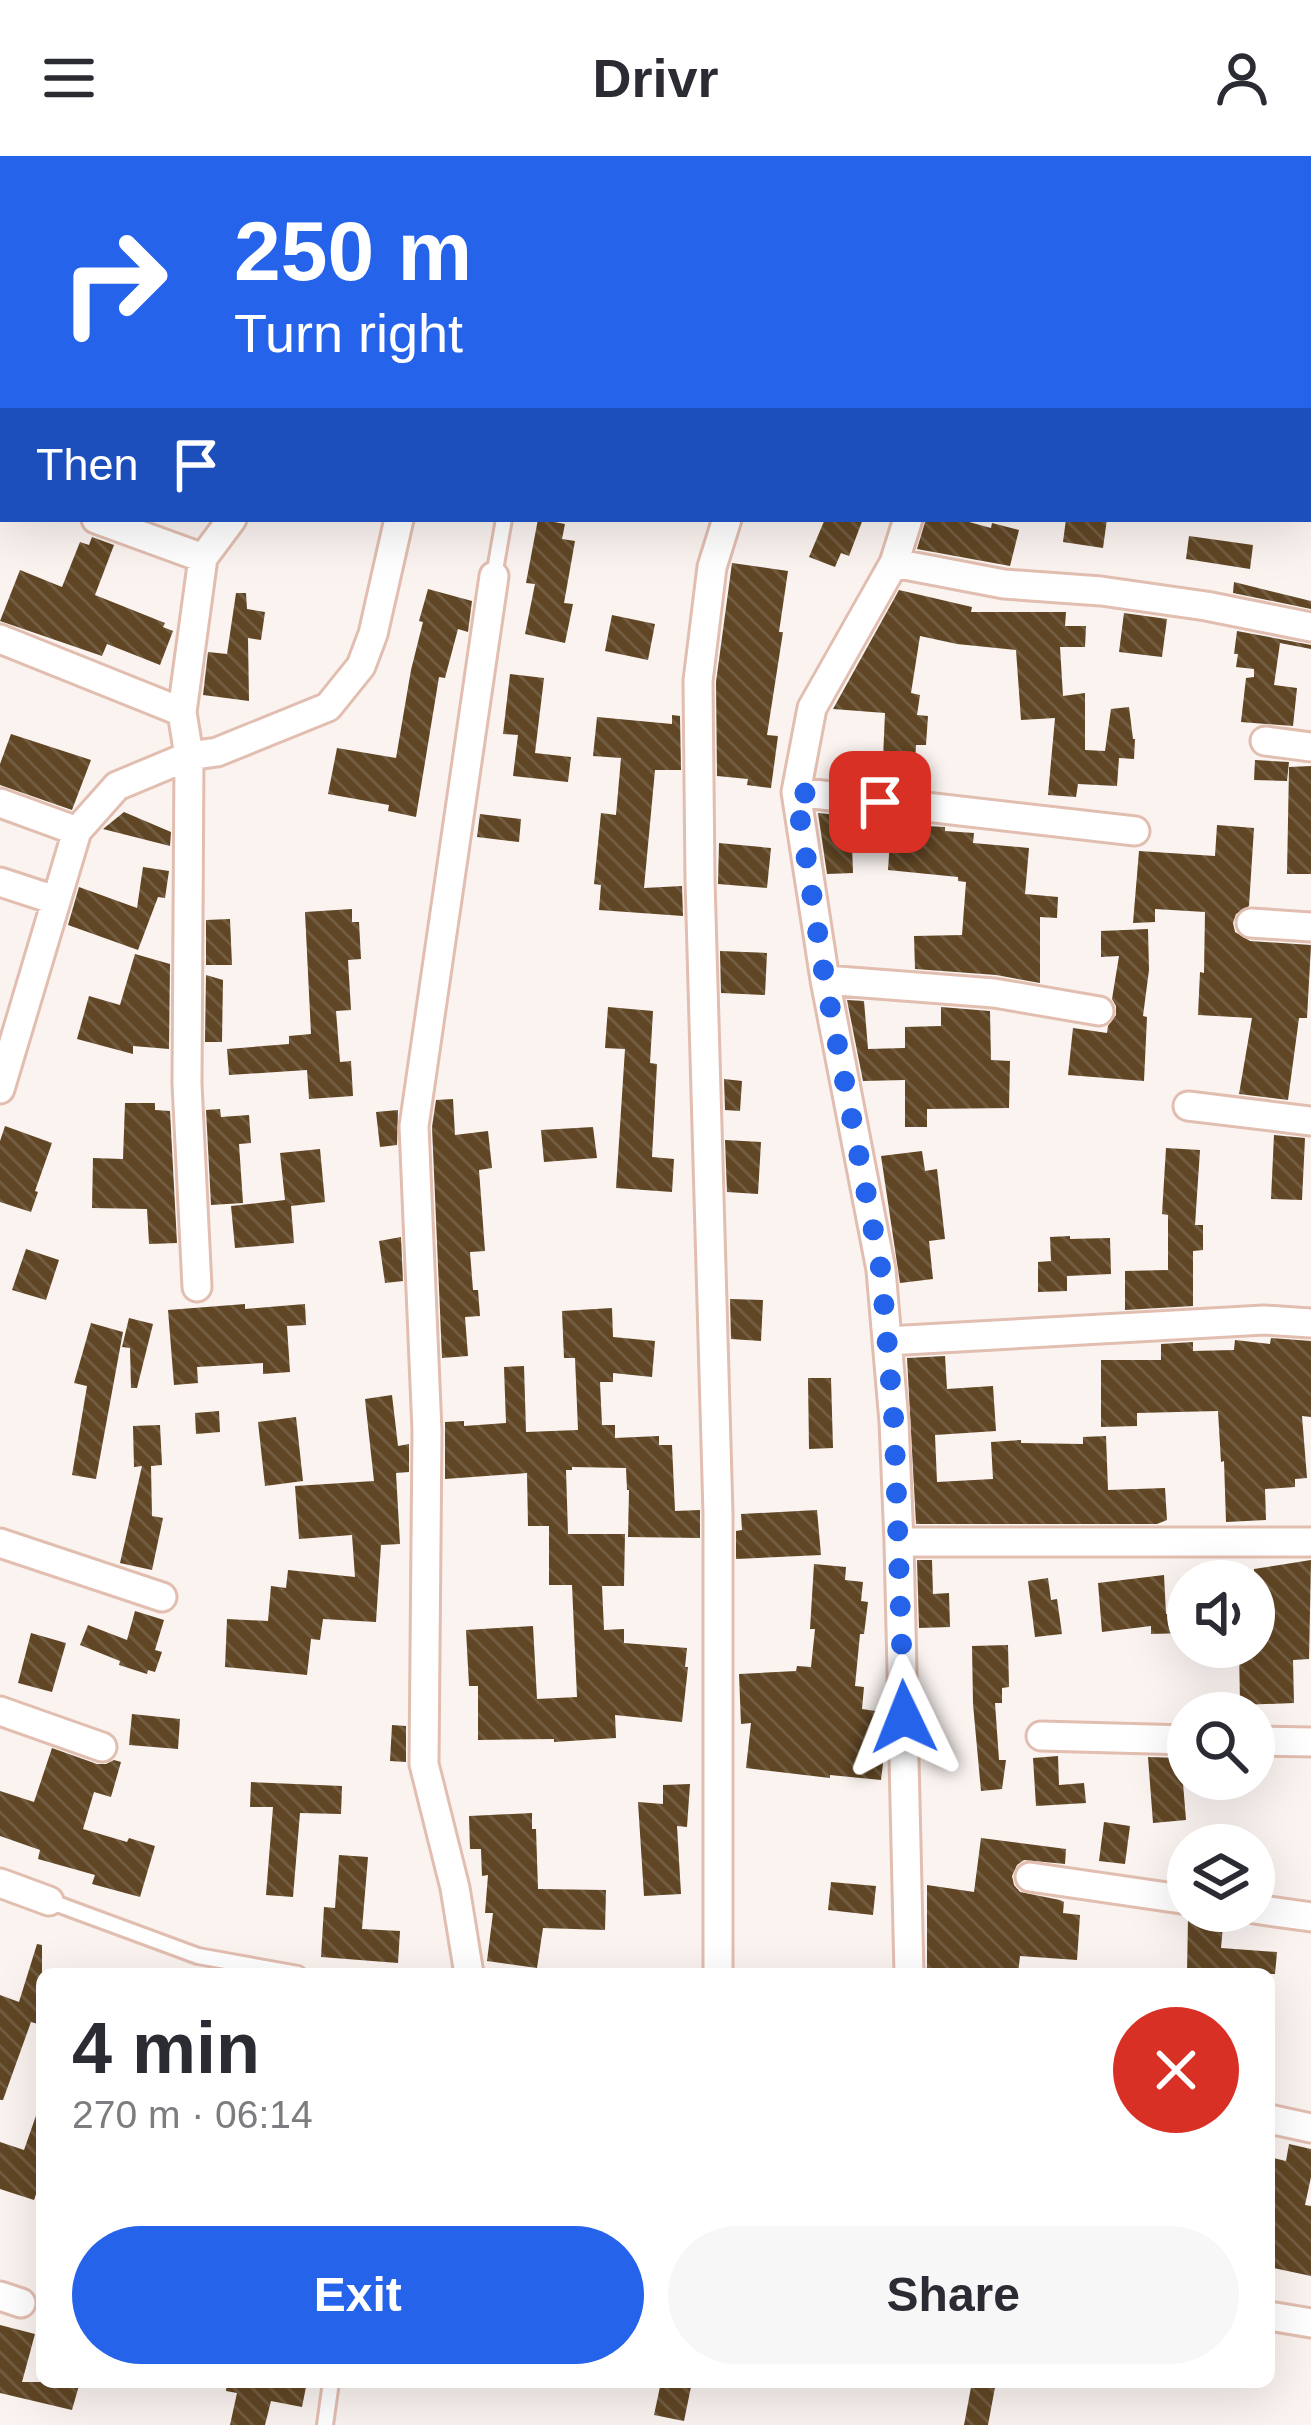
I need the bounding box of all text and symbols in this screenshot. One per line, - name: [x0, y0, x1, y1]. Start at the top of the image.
- icon: menu: [36, 45, 102, 111]
- icon: person: [1209, 45, 1275, 111]
- text: Drivr: [592, 48, 719, 108]
- icon: right: [36, 204, 192, 360]
- text: 250 m: [234, 204, 472, 298]
- text: Turn right: [234, 303, 463, 363]
- icon: arrive: [163, 432, 229, 498]
- text: Then: [36, 439, 139, 490]
- pin: [829, 751, 931, 853]
- icon: arrive: [847, 769, 913, 835]
- map controls: [1167, 1560, 1275, 1932]
- button: sound: [1167, 1560, 1275, 1668]
- position arrow: [841, 1654, 967, 1780]
- button: search: [1167, 1692, 1275, 1800]
- button: layers: [1167, 1824, 1275, 1932]
- button: close: [1113, 2007, 1239, 2133]
- text: 4 min: [72, 2008, 260, 2088]
- text: 270 m · 06:14: [72, 2093, 313, 2136]
- button: Exit: [72, 2226, 644, 2364]
- button: Share: [668, 2226, 1239, 2364]

